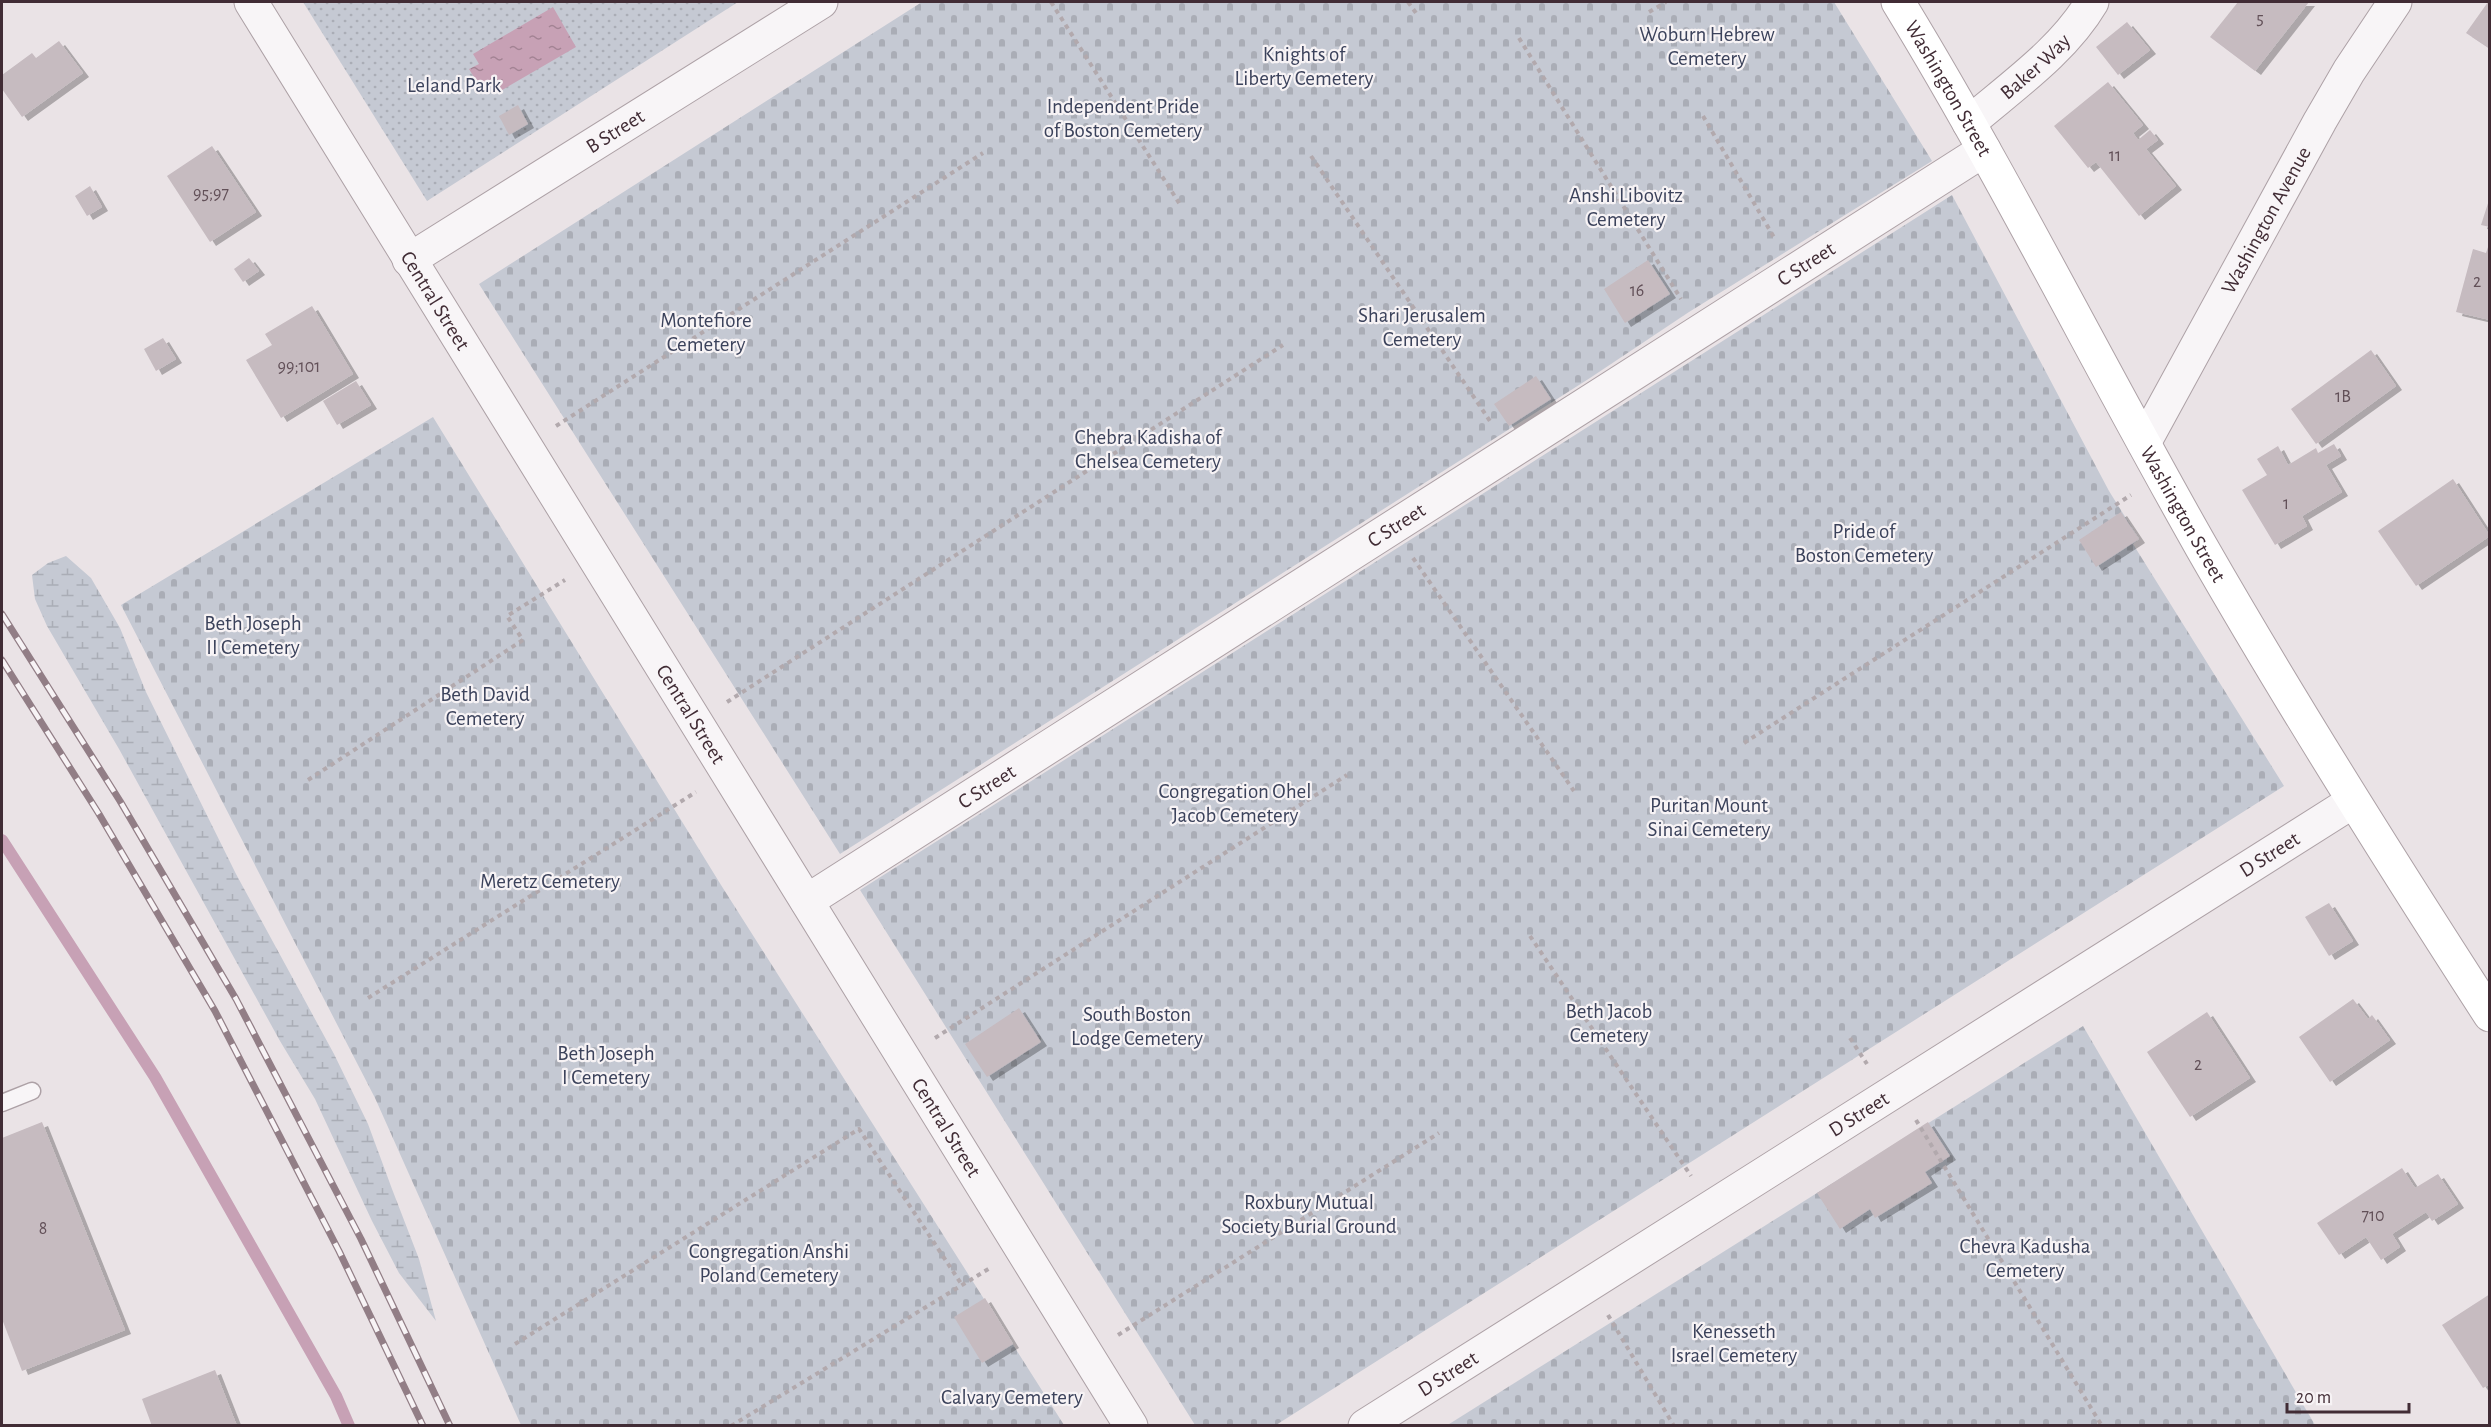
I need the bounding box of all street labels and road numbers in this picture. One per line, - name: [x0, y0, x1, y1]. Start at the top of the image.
- street label: Washington Street: [1901, 17, 1996, 160]
- street label: Baker Way: [1996, 30, 2074, 103]
- street label: B Street: [582, 105, 648, 157]
- street label: Washington Avenue: [2217, 143, 2314, 297]
- street label: C Street: [1773, 237, 1839, 290]
- street label: Central Street: [397, 247, 474, 354]
- street label: Washington Street: [2137, 442, 2230, 586]
- street label: C Street: [1364, 499, 1429, 551]
- street label: Central Street: [653, 661, 730, 767]
- street label: C Street: [954, 760, 1019, 812]
- street label: D Street: [2236, 827, 2303, 881]
- street label: Central Street: [908, 1074, 985, 1181]
- street label: D Street: [1825, 1087, 1893, 1141]
- street label: D Street: [1414, 1347, 1482, 1400]

